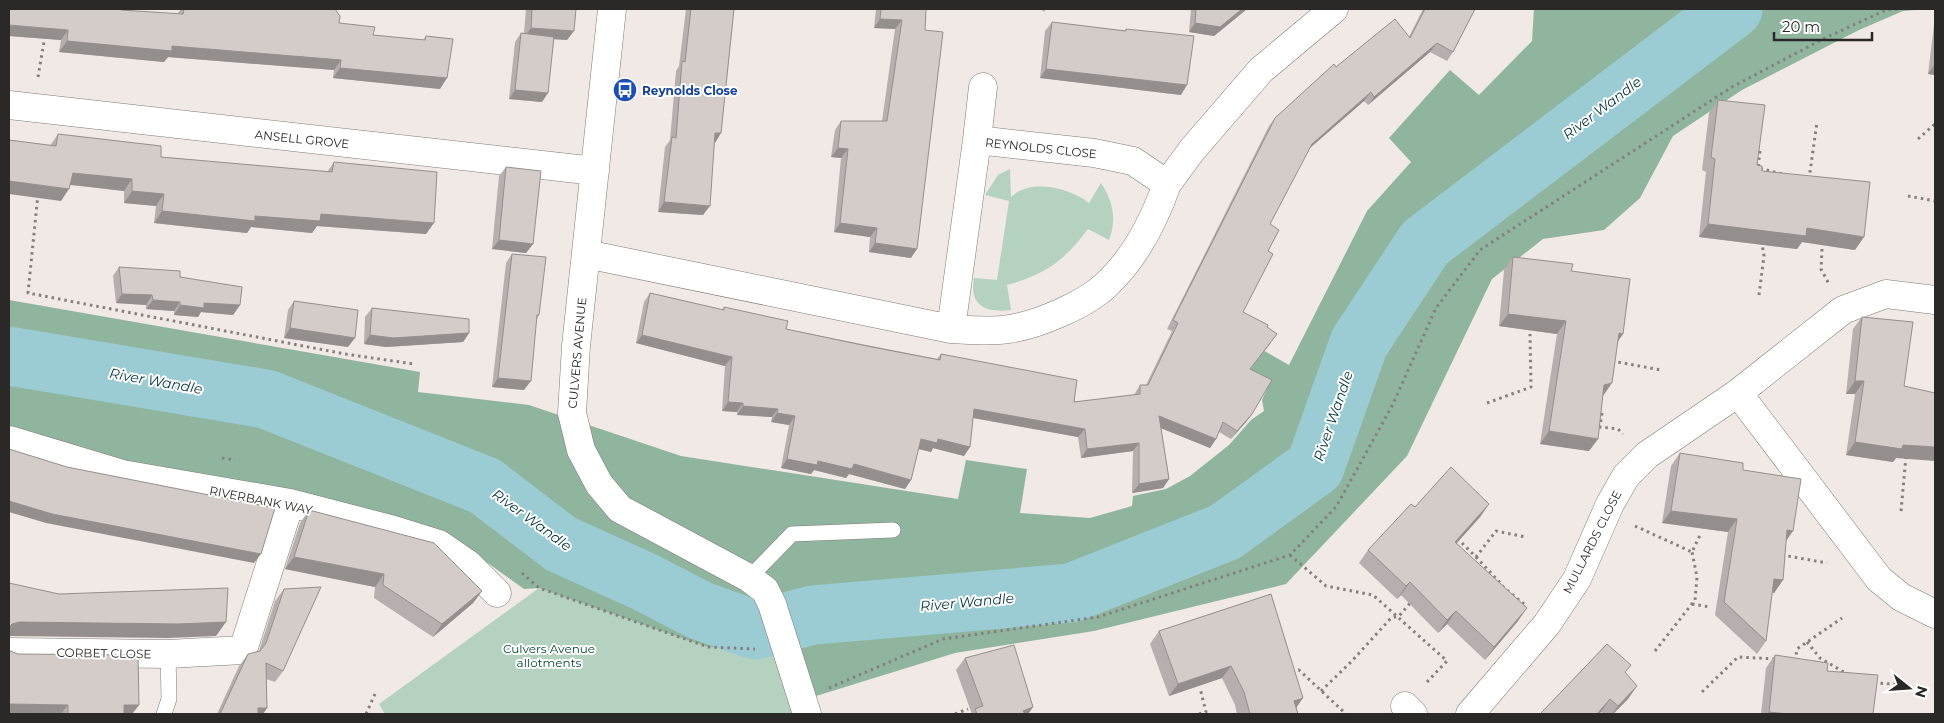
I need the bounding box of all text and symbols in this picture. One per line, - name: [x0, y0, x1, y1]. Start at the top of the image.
- scale bar: [1774, 10, 1872, 42]
- text: 20 m: [1782, 17, 1820, 36]
- water label: River Wandle: [1559, 72, 1645, 144]
- bus stop icon: Reynolds Close: [612, 77, 638, 103]
- place label: Reynolds Close: [642, 83, 738, 98]
- street label: ANSELL GROVE: [254, 127, 350, 151]
- street label: REYNOLDS CLOSE: [984, 135, 1098, 161]
- street label: CULVERS AVENUE: [565, 297, 589, 409]
- water label: River Wandle: [108, 364, 204, 398]
- water label: River Wandle: [1309, 369, 1357, 463]
- street label: RIVERBANK WAY: [208, 483, 314, 517]
- water label: River Wandle: [489, 485, 575, 555]
- street label: MULLARDS CLOSE: [1560, 488, 1624, 596]
- water label: River Wandle: [919, 589, 1015, 615]
- park label: Culvers Avenue allotments: [503, 641, 595, 670]
- street label: CORBET CLOSE: [56, 645, 152, 661]
- north arrow: [1884, 663, 1934, 713]
- text: N: [1911, 684, 1932, 700]

